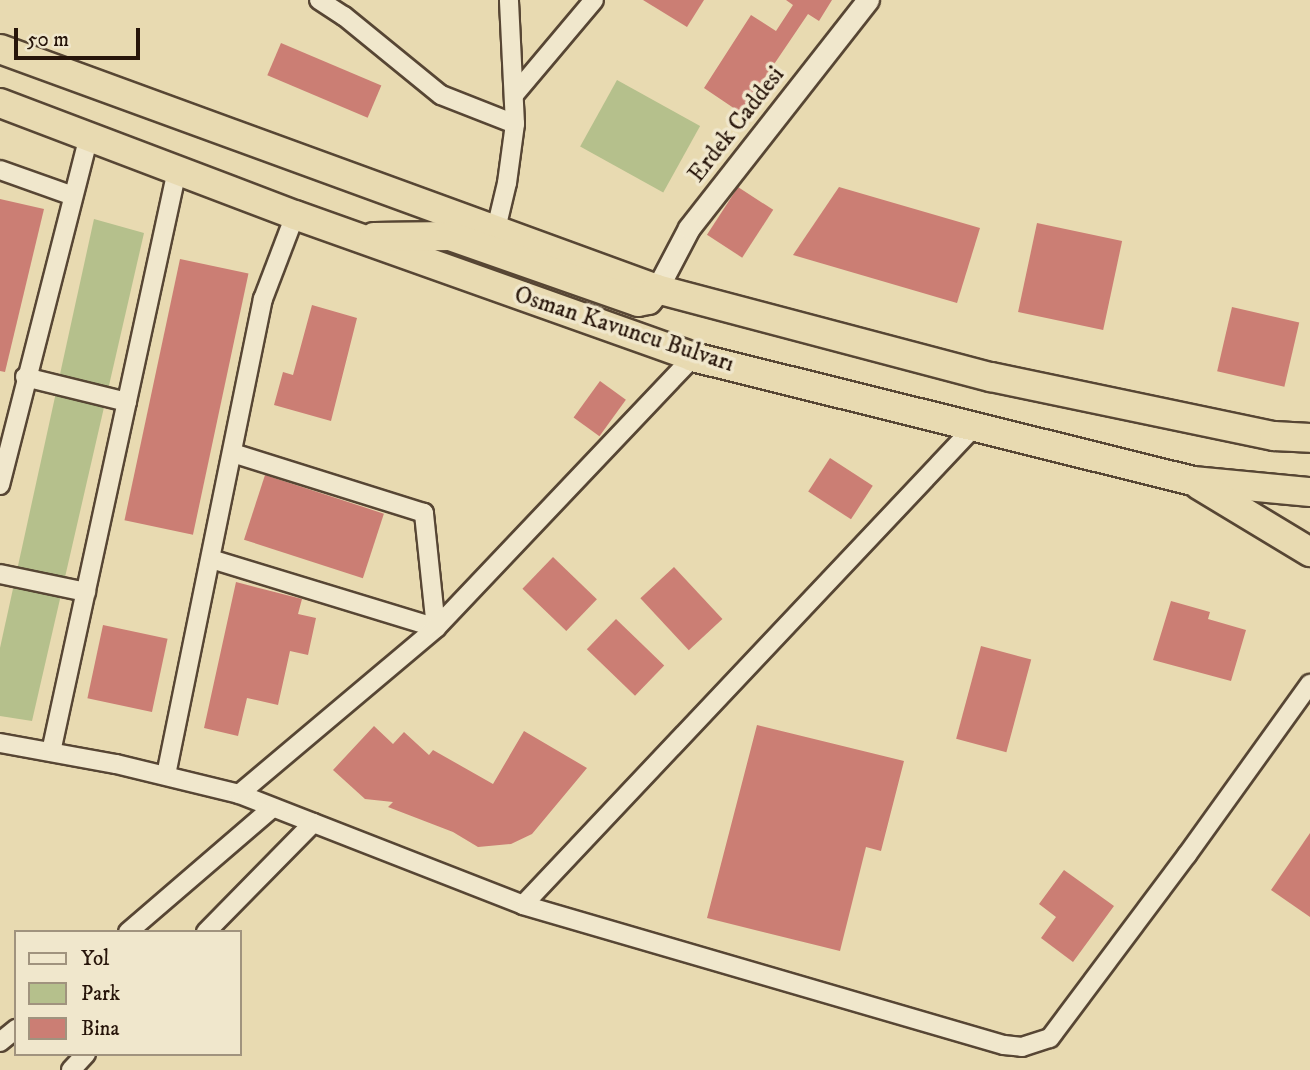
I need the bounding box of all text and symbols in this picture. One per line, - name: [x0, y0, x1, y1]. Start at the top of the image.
- scale bar: [18, 14, 144, 58]
- text: 50 m: [27, 27, 69, 53]
- street label: Erdek Caddesi: [683, 61, 791, 189]
- street label: Osman Kavuncu Bulvarı: [511, 281, 737, 379]
- legend: [14, 930, 242, 1056]
- text: Yol: [81, 946, 109, 972]
- text: Park: [81, 981, 120, 1007]
- text: Bina: [81, 1016, 120, 1042]

